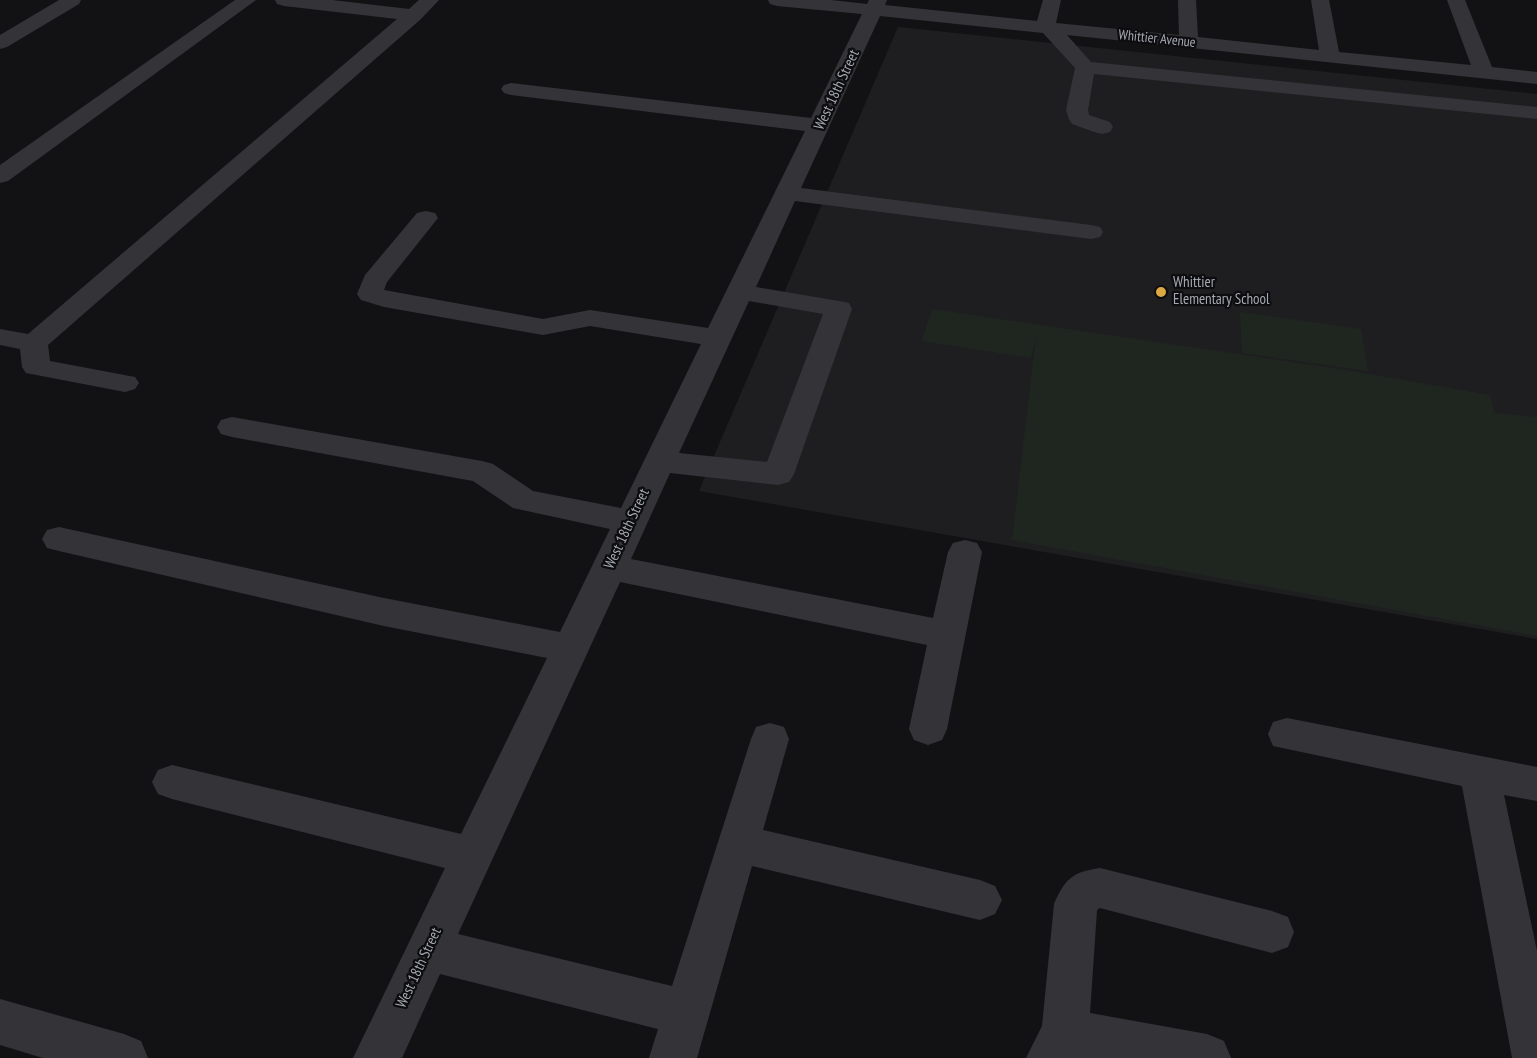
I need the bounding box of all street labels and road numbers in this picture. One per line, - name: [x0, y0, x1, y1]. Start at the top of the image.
- street label: Whittier Avenue: [1118, 27, 1196, 51]
- street label: West 18th Street: [811, 47, 863, 133]
- street label: West 18th Street: [601, 486, 653, 572]
- street label: West 18th Street: [393, 925, 445, 1011]

